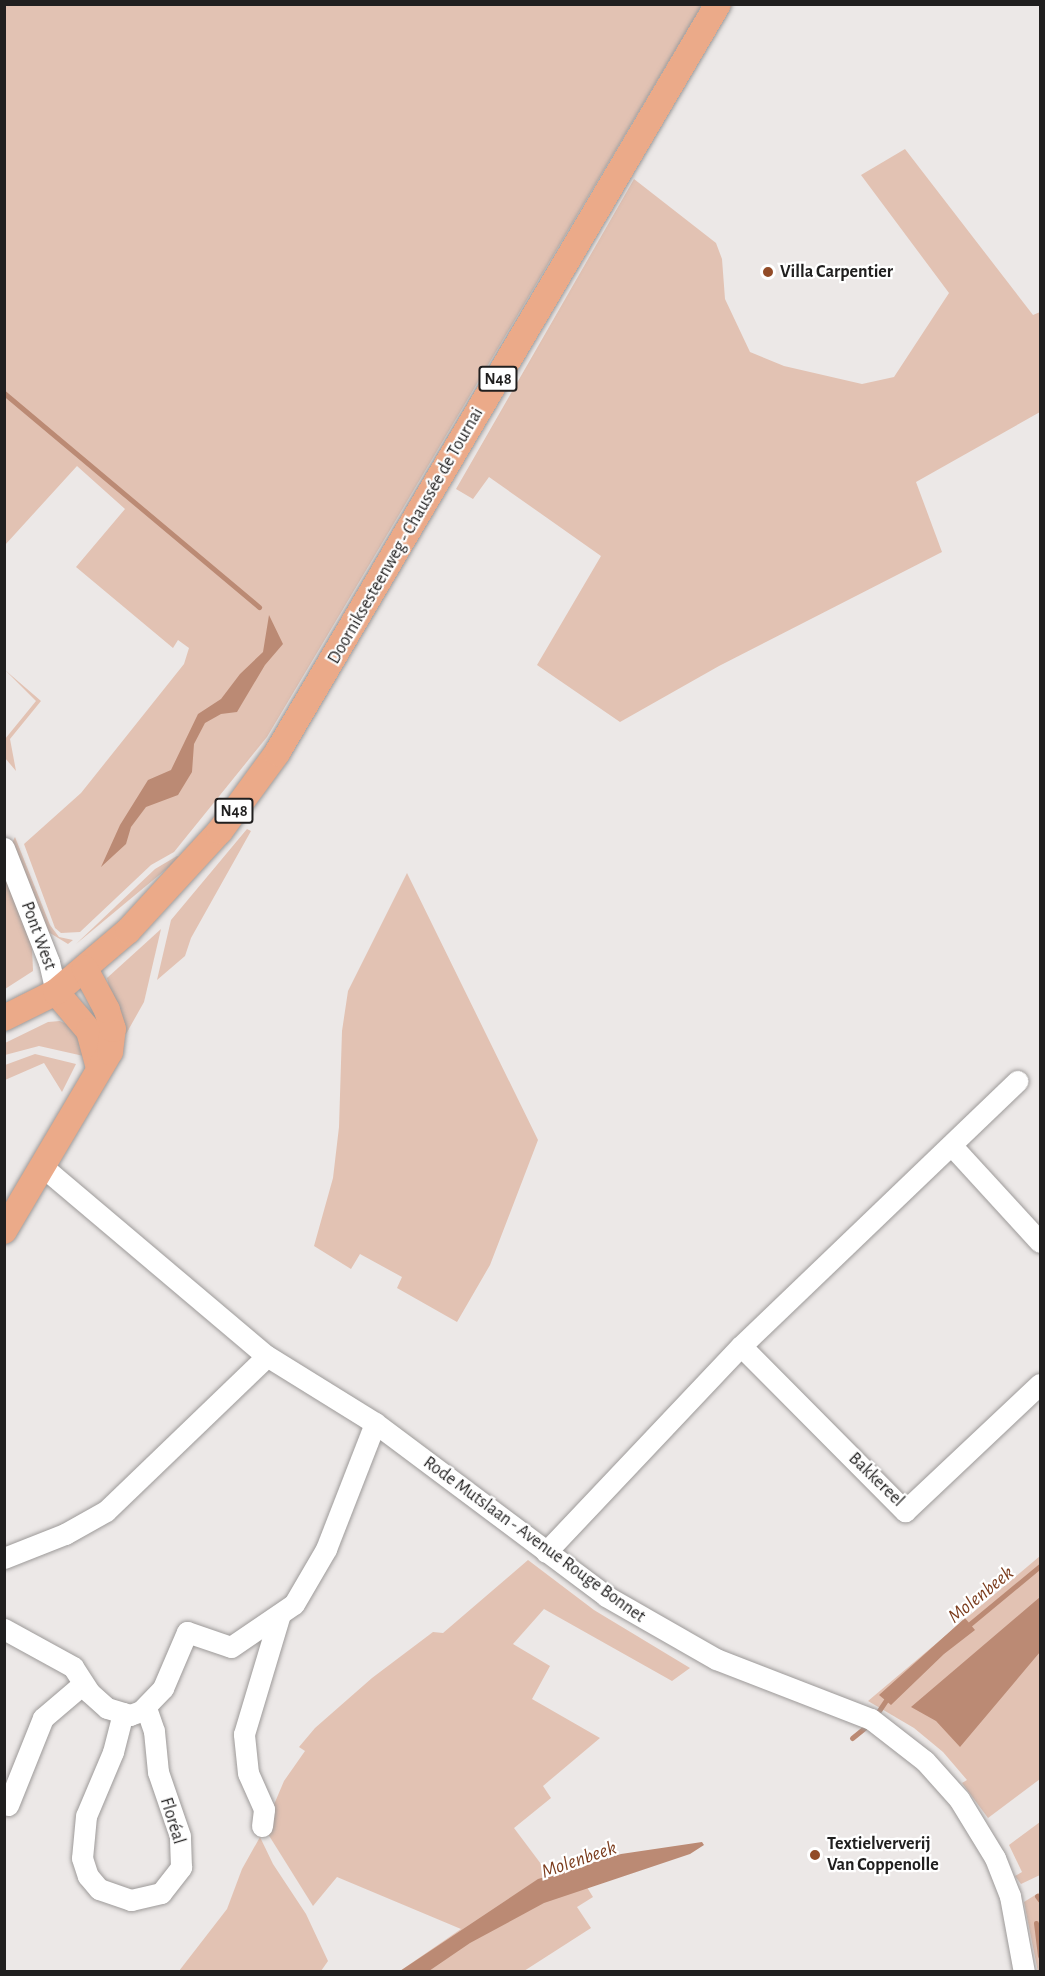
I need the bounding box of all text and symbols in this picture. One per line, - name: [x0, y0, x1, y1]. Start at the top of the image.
- place label: Villa Carpentier: [780, 261, 893, 283]
- marker: Villa Carpentier: [761, 265, 775, 279]
- road number: N48: [477, 366, 519, 392]
- street label: Doorniksesteenweg - Chaussée de Tournai: [323, 404, 489, 668]
- road number: N48: [213, 798, 255, 824]
- street label: Pont West: [16, 899, 60, 973]
- street label: Bakkereel: [844, 1448, 908, 1512]
- street label: Rode Mutslaan - Avenue Rouge Bonnet: [419, 1452, 649, 1628]
- water label: Molenbeek: [943, 1561, 1019, 1629]
- street label: Floréal: [155, 1795, 189, 1847]
- place label: Textielververij Van Coppenolle: [827, 1834, 939, 1876]
- water label: Molenbeek: [538, 1836, 620, 1884]
- marker: Textielververij Van Coppenolle: [808, 1848, 822, 1862]

